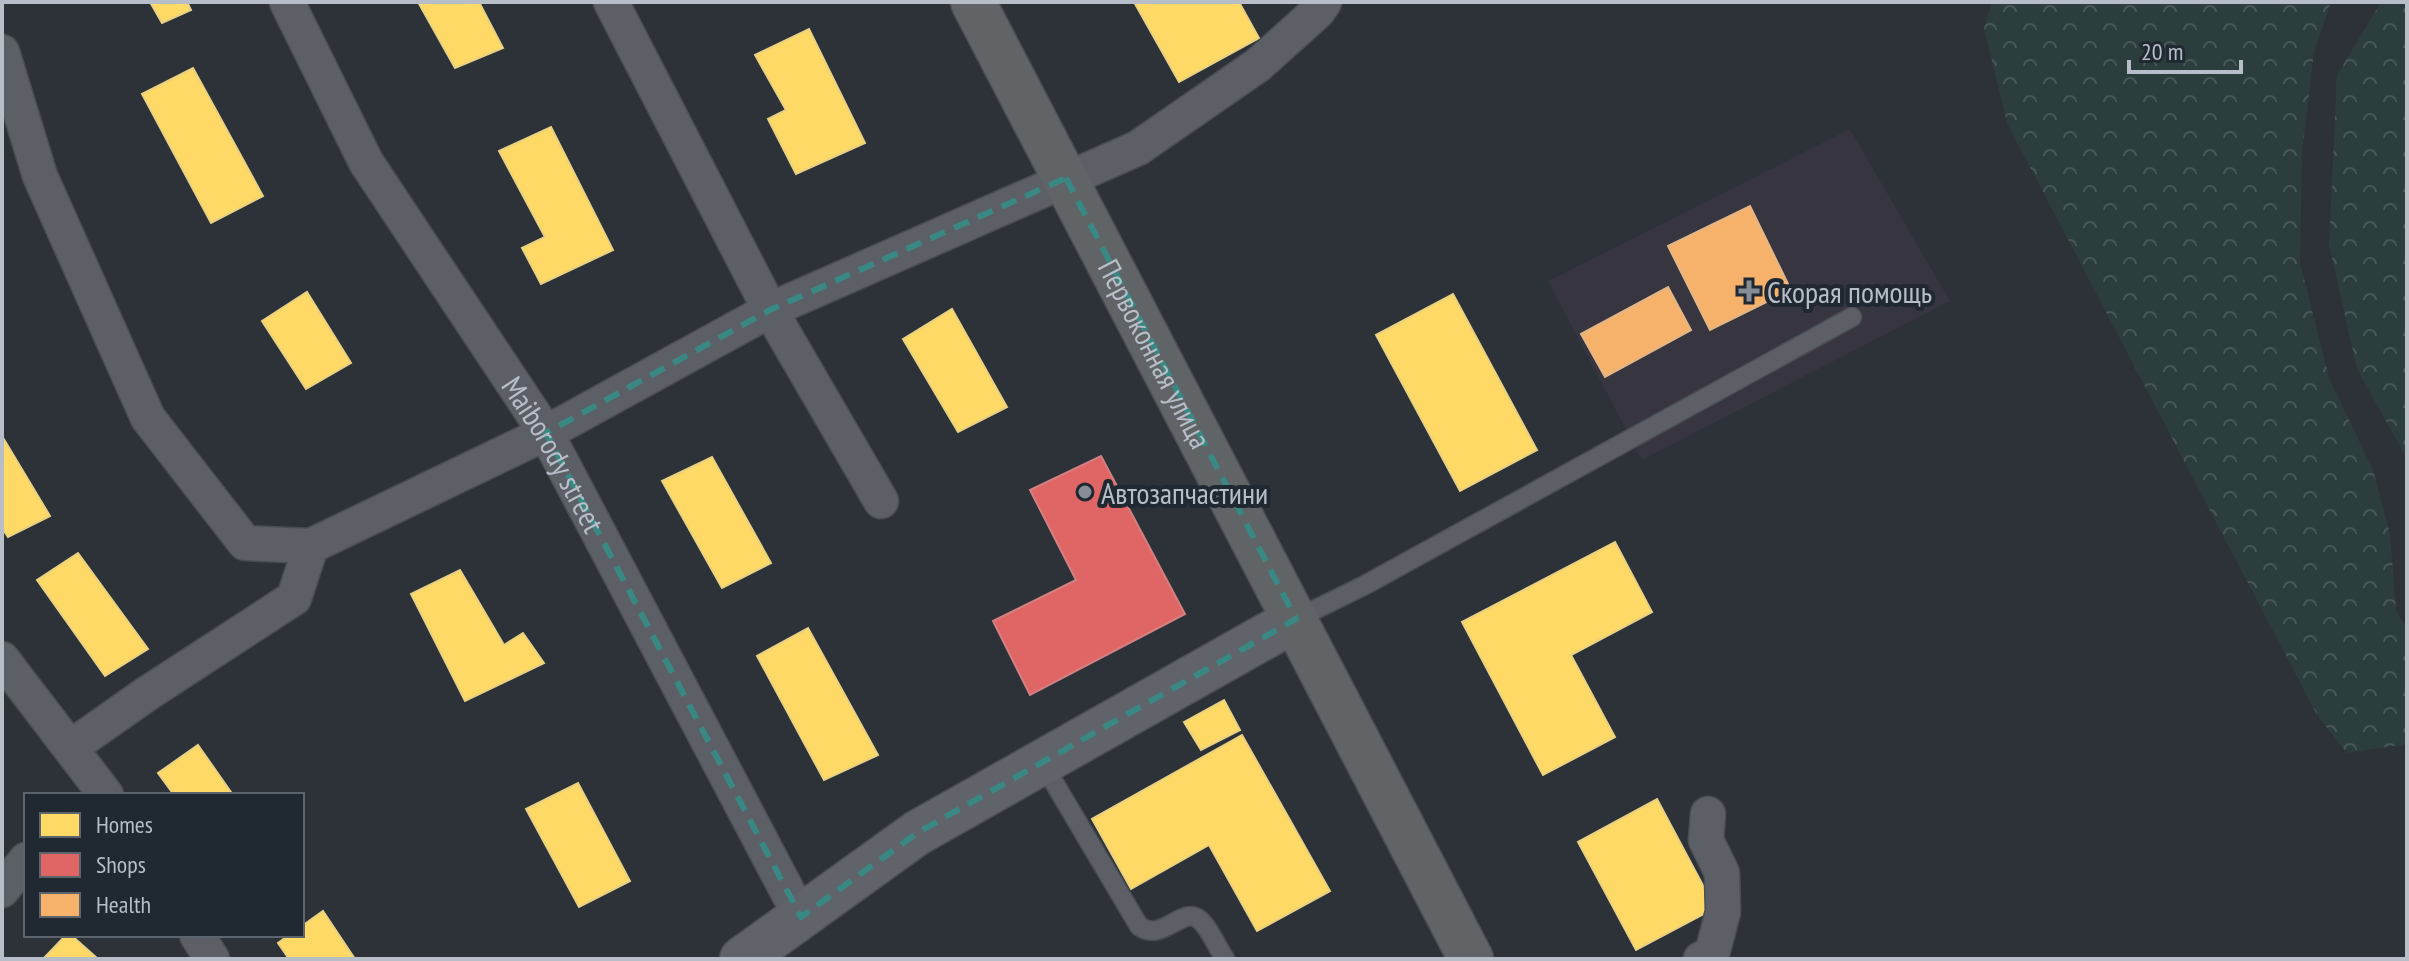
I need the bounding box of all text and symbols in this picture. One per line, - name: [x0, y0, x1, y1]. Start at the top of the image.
- scale bar: [2129, 24, 2241, 74]
- text: 20 m: [2141, 36, 2183, 67]
- street label: Первоконная улица: [1090, 252, 1221, 455]
- place label: Скорая помощь: [1767, 272, 1932, 311]
- marker: Скорая помощь: [1738, 280, 1760, 302]
- street label: Maiborody street: [494, 368, 615, 539]
- place label: Автозапчастини: [1101, 473, 1268, 512]
- marker: Автозапчастини: [1076, 483, 1094, 501]
- legend: [24, 793, 304, 937]
- text: Homes: [96, 809, 153, 840]
- text: Shops: [96, 849, 146, 880]
- text: Health: [96, 889, 151, 920]

